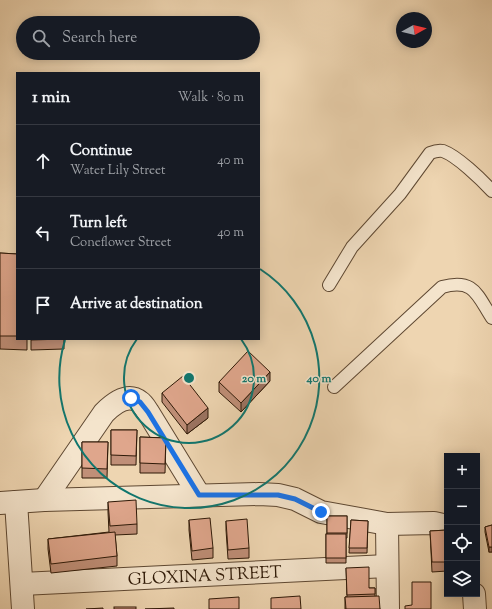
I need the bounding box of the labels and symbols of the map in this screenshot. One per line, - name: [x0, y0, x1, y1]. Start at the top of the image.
- north arrow: [396, 12, 432, 48]
- text: 20 m: [242, 370, 266, 388]
- text: 40 m: [306, 370, 331, 388]
- centre of rings: [182, 371, 196, 385]
- route start: [122, 389, 140, 407]
- route end: [312, 503, 330, 521]
- street label: GLOXINA STREET: [127, 561, 282, 593]

